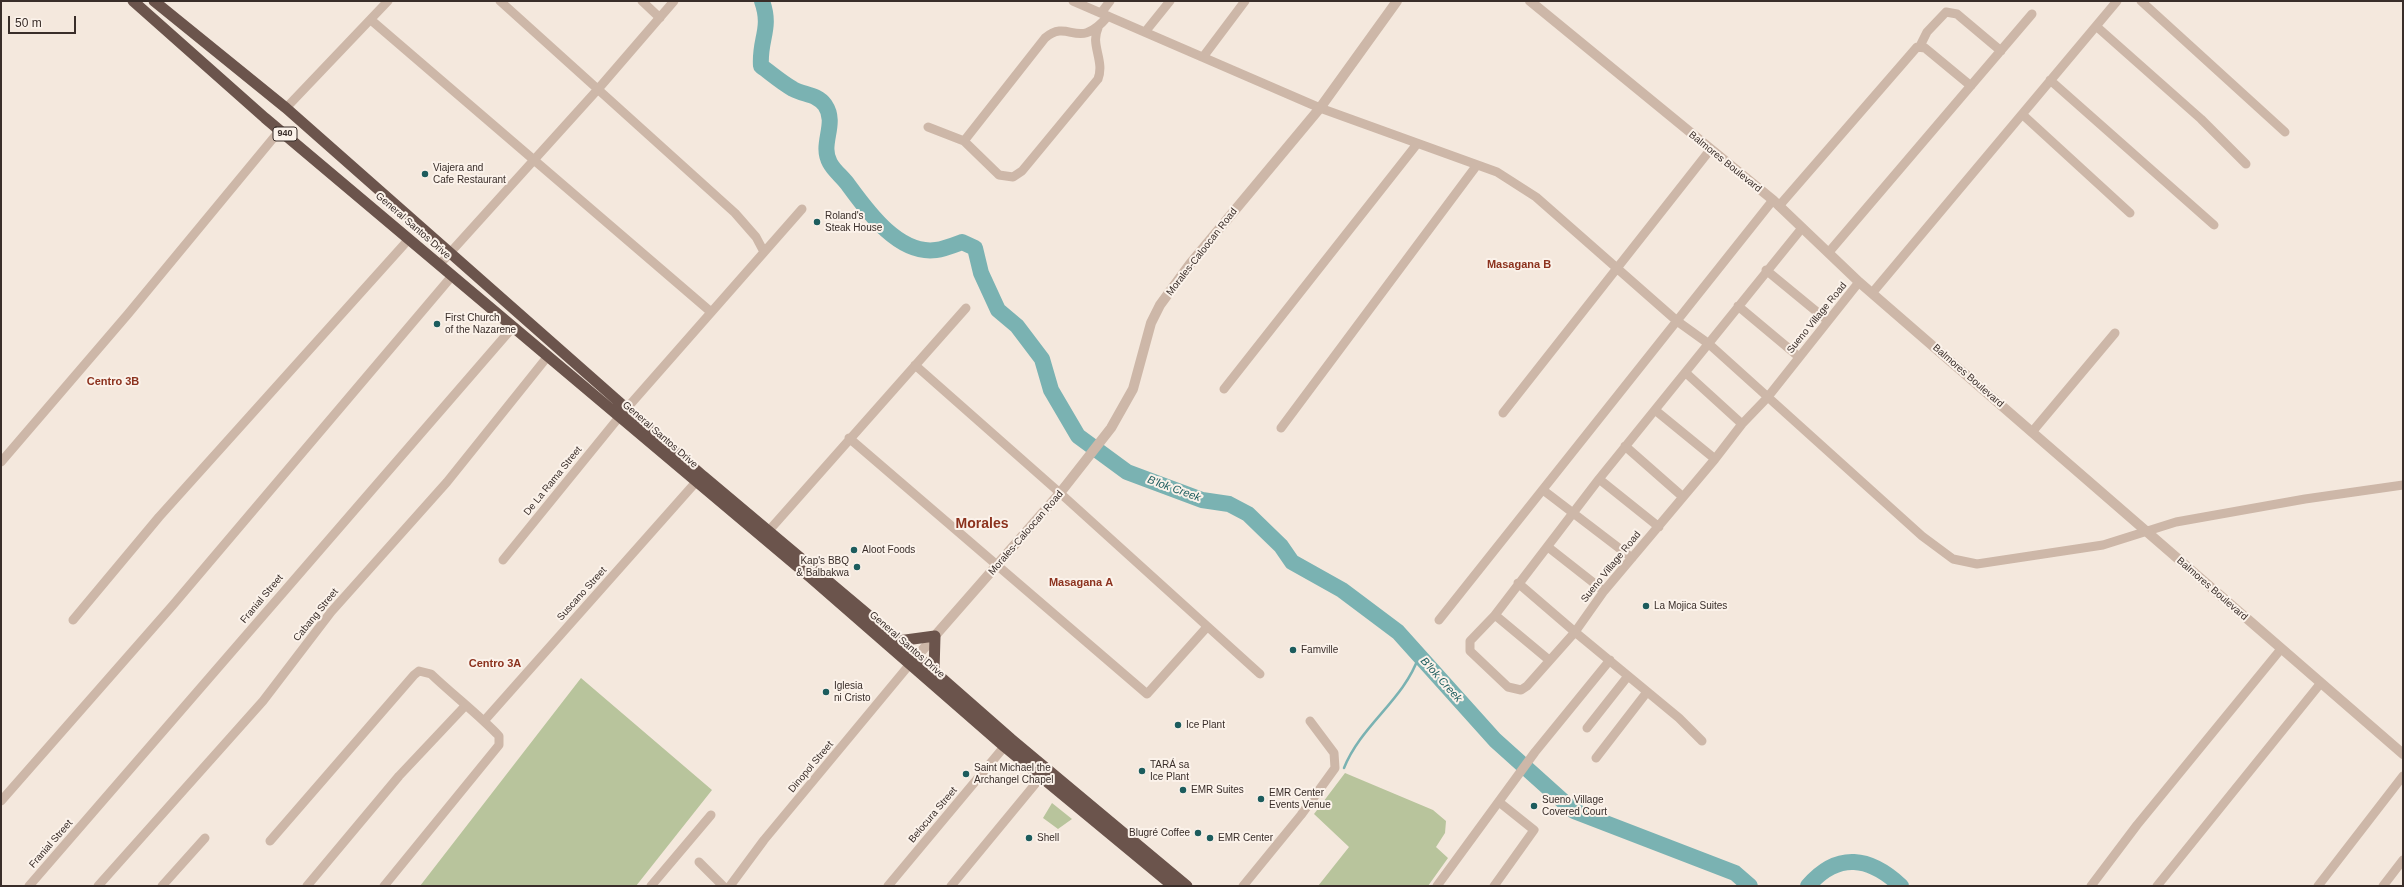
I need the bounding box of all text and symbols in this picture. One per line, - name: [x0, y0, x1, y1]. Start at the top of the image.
- scale bar: [10, 8, 78, 34]
- text: 50 m: [15, 16, 42, 30]
- road number: 940: [273, 127, 297, 141]
- street label: Balmores Boulevard: [1686, 129, 1764, 195]
- place label: Viajera and Cafe Restaurant: [433, 162, 506, 186]
- marker: Viajera and Cafe Restaurant: [420, 169, 430, 179]
- street label: General Santos Drive: [373, 190, 453, 262]
- street label: Morales-Caloocan Road: [1164, 206, 1240, 298]
- place label: Roland's Steak House: [825, 210, 882, 234]
- marker: Roland's Steak House: [812, 217, 822, 227]
- district label: Masagana B: [1487, 258, 1551, 272]
- street label: Sueno Village Road: [1785, 280, 1849, 356]
- place label: First Church of the Nazarene: [445, 312, 516, 336]
- marker: First Church of the Nazarene: [432, 319, 442, 329]
- street label: Balmores Boulevard: [1930, 342, 2006, 410]
- district label: Centro 3B: [87, 375, 139, 389]
- street label: General Santos Drive: [620, 399, 700, 471]
- street label: De La Rama Street: [521, 444, 585, 518]
- water label: B'lok Creek: [1145, 473, 1203, 505]
- street label: Morales-Caloocan Road: [986, 488, 1066, 578]
- district label: Morales: [956, 516, 1008, 532]
- street label: Sueno Village Road: [1579, 529, 1643, 605]
- place label: Aloot Foods: [862, 544, 915, 556]
- marker: Aloot Foods: [849, 545, 859, 555]
- place label: Kap's BBQ & Balbakwa: [796, 555, 849, 578]
- street label: Balmores Boulevard: [2174, 555, 2250, 623]
- marker: Kap's BBQ & Balbakwa: [852, 562, 862, 572]
- street label: Suscano Street: [555, 565, 609, 623]
- street label: Franial Street: [238, 572, 286, 626]
- district label: Masagana A: [1049, 576, 1113, 590]
- street label: Cabang Street: [291, 586, 341, 644]
- place label: La Mojica Suites: [1654, 600, 1727, 612]
- marker: La Mojica Suites: [1641, 601, 1651, 611]
- street label: General Santos Drive: [867, 609, 947, 681]
- place label: Famville: [1301, 644, 1338, 656]
- marker: Famville: [1288, 645, 1298, 655]
- water label: B'lok Creek: [1417, 655, 1465, 705]
- district label: Centro 3A: [469, 657, 521, 671]
- place label: Iglesia ni Cristo: [834, 680, 871, 704]
- marker: Iglesia ni Cristo: [821, 687, 831, 697]
- place label: Ice Plant: [1186, 719, 1225, 731]
- marker: Ice Plant: [1173, 720, 1183, 730]
- street label: Dinopol Street: [786, 739, 836, 795]
- place label: TARÁ sa Ice Plant: [1150, 759, 1189, 782]
- place label: Saint Michael the Archangel Chapel: [974, 762, 1053, 786]
- marker: TARÁ sa Ice Plant: [1137, 766, 1147, 776]
- marker: Saint Michael the Archangel Chapel: [961, 769, 971, 779]
- place label: EMR Suites: [1191, 784, 1244, 796]
- street label: Belocura Street: [906, 785, 960, 845]
- marker: EMR Suites: [1178, 785, 1188, 795]
- place label: EMR Center Events Venue: [1269, 787, 1331, 810]
- marker: EMR Center Events Venue: [1256, 794, 1266, 804]
- place label: Sueno Village Covered Court: [1542, 794, 1607, 818]
- marker: Sueno Village Covered Court: [1529, 801, 1539, 811]
- street label: Franial Street: [27, 817, 75, 871]
- place label: Blugré Coffee: [1129, 827, 1190, 839]
- marker: Blugré Coffee: [1193, 828, 1203, 838]
- place label: Shell: [1037, 832, 1059, 844]
- place label: EMR Center: [1218, 832, 1273, 844]
- marker: Shell: [1024, 833, 1034, 843]
- marker: EMR Center: [1205, 833, 1215, 843]

